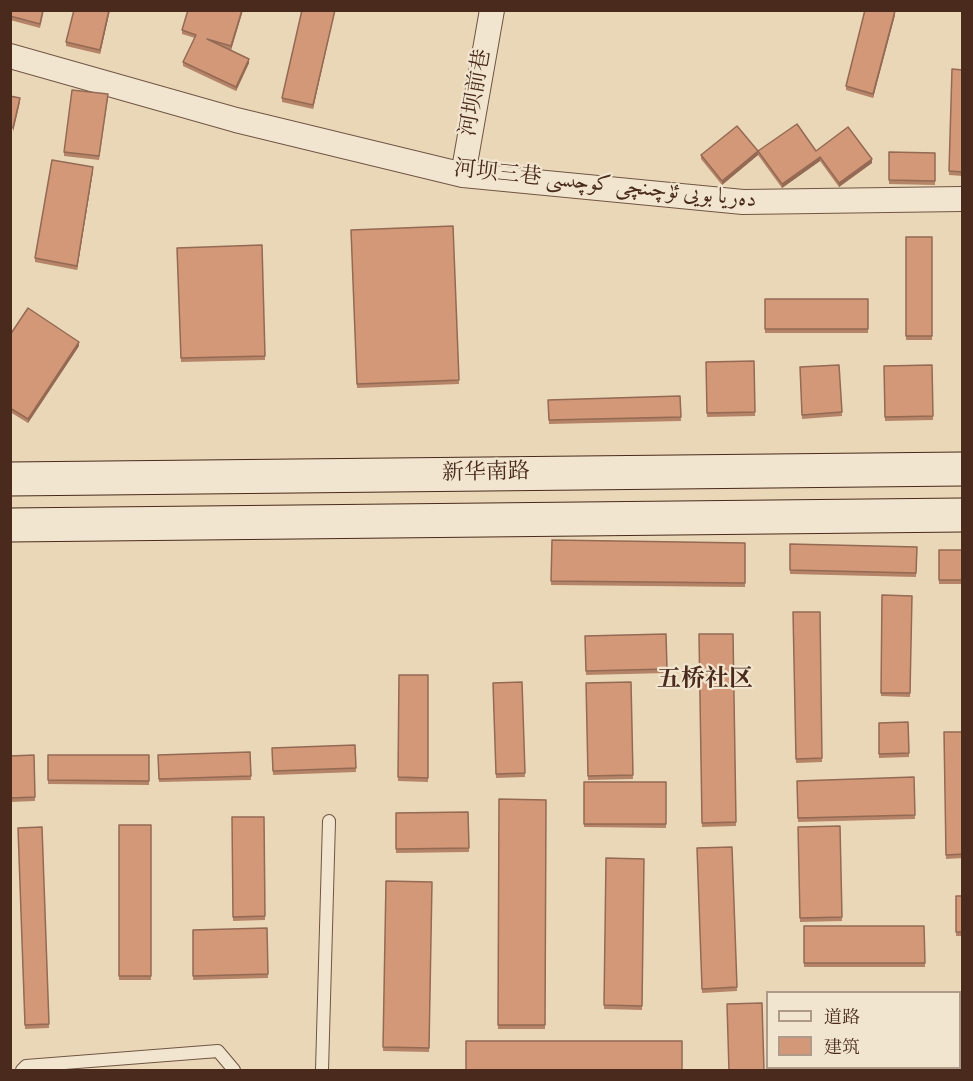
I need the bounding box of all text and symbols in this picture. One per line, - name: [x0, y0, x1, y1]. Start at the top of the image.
- street label: 河坝前巷: [456, 47, 498, 139]
- street label: 河坝三巷 دەريا بويى ئۈچىنچى كوچىسى: [452, 157, 758, 215]
- street label: 新华南路: [442, 460, 530, 488]
- district label: 五桥社区: [657, 667, 753, 695]
- legend: [766, 991, 961, 1069]
- text: 道路: [824, 1007, 860, 1030]
- text: 建筑: [824, 1037, 860, 1060]

